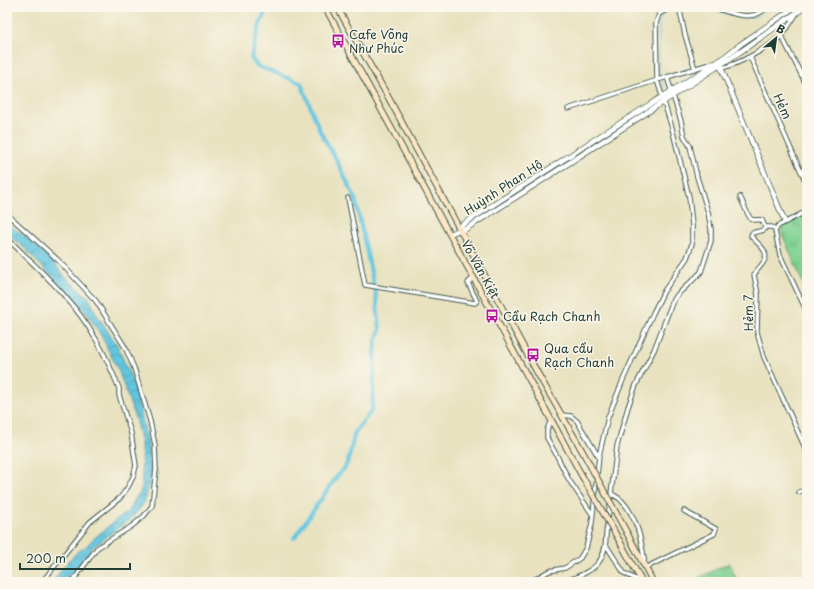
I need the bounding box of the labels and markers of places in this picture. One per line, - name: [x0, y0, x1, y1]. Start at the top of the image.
- place label: Cafe Võng Như Phúc: [349, 25, 409, 57]
- bus stop icon: Cafe Võng Như Phúc: [330, 33, 346, 49]
- place label: Cầu Rạch Chanh: [503, 307, 600, 325]
- bus stop icon: Cầu Rạch Chanh: [484, 308, 500, 324]
- place label: Qua cầu Rạch Chanh: [544, 339, 614, 371]
- bus stop icon: Qua cầu Rạch Chanh: [525, 347, 541, 363]

